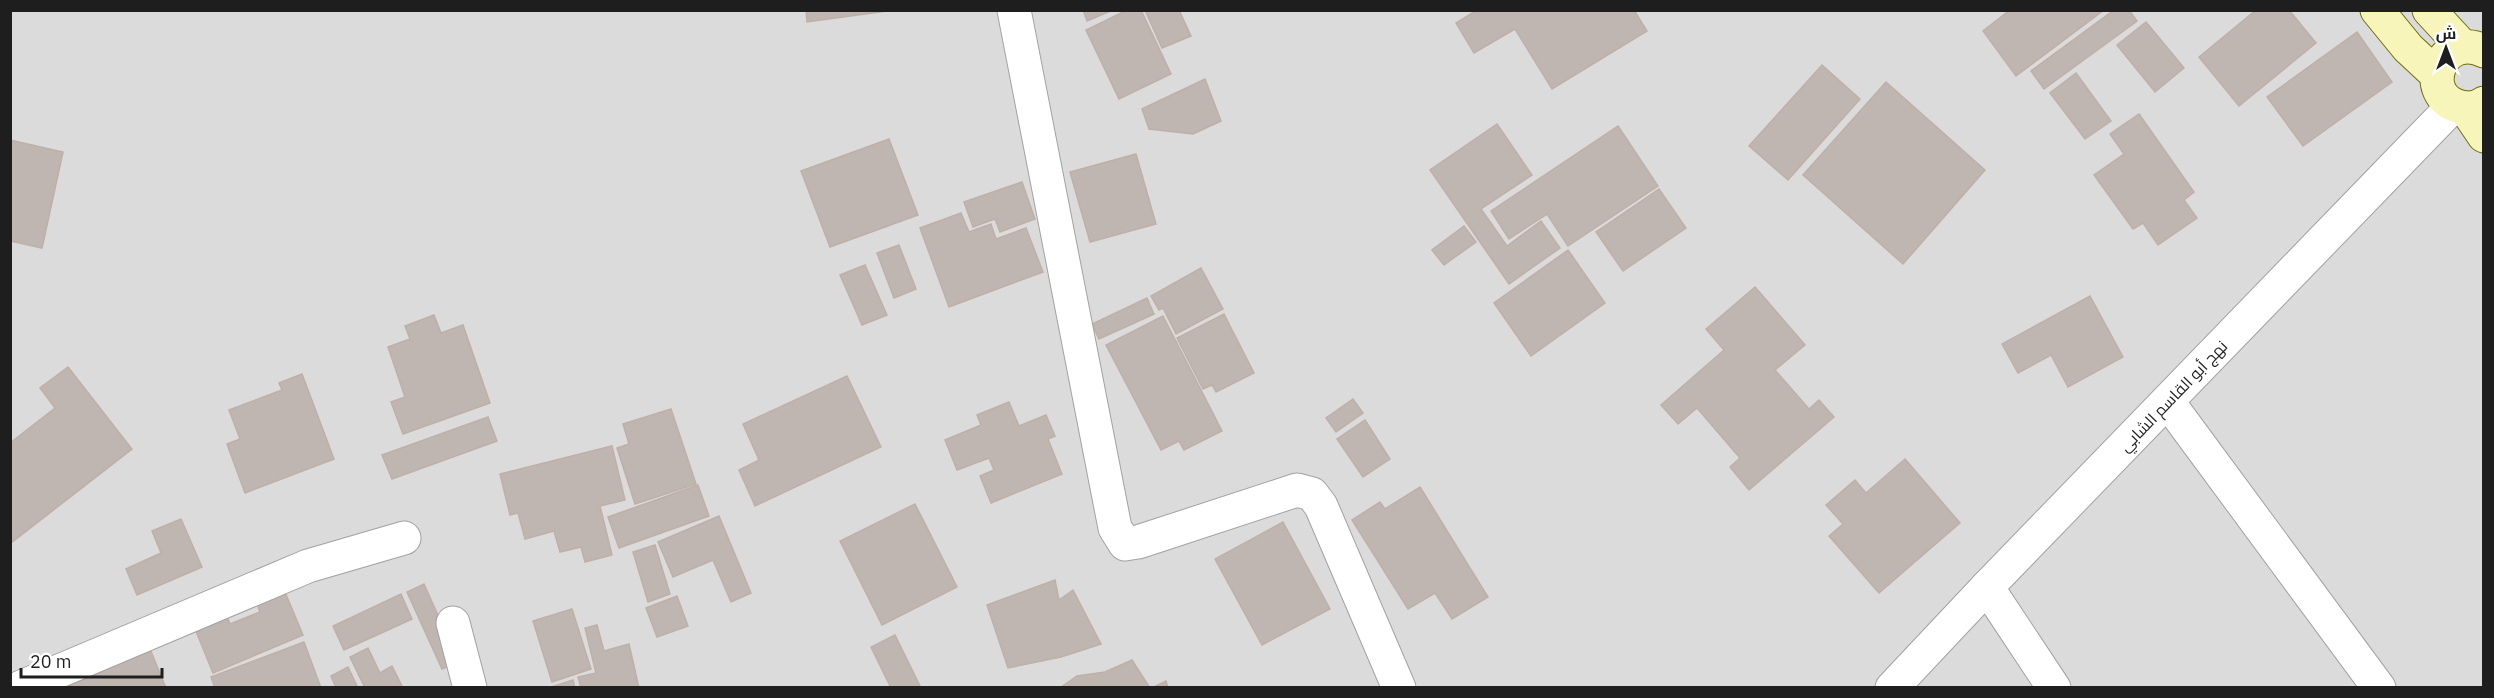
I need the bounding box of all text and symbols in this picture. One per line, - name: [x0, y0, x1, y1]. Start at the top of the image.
- north arrow: [2416, 18, 2476, 78]
- text: ش: [2436, 23, 2456, 43]
- street label: نهج أبو القاسم الشابي: [2115, 336, 2234, 459]
- scale bar: [21, 641, 162, 679]
- text: 20 m: [30, 650, 72, 673]

